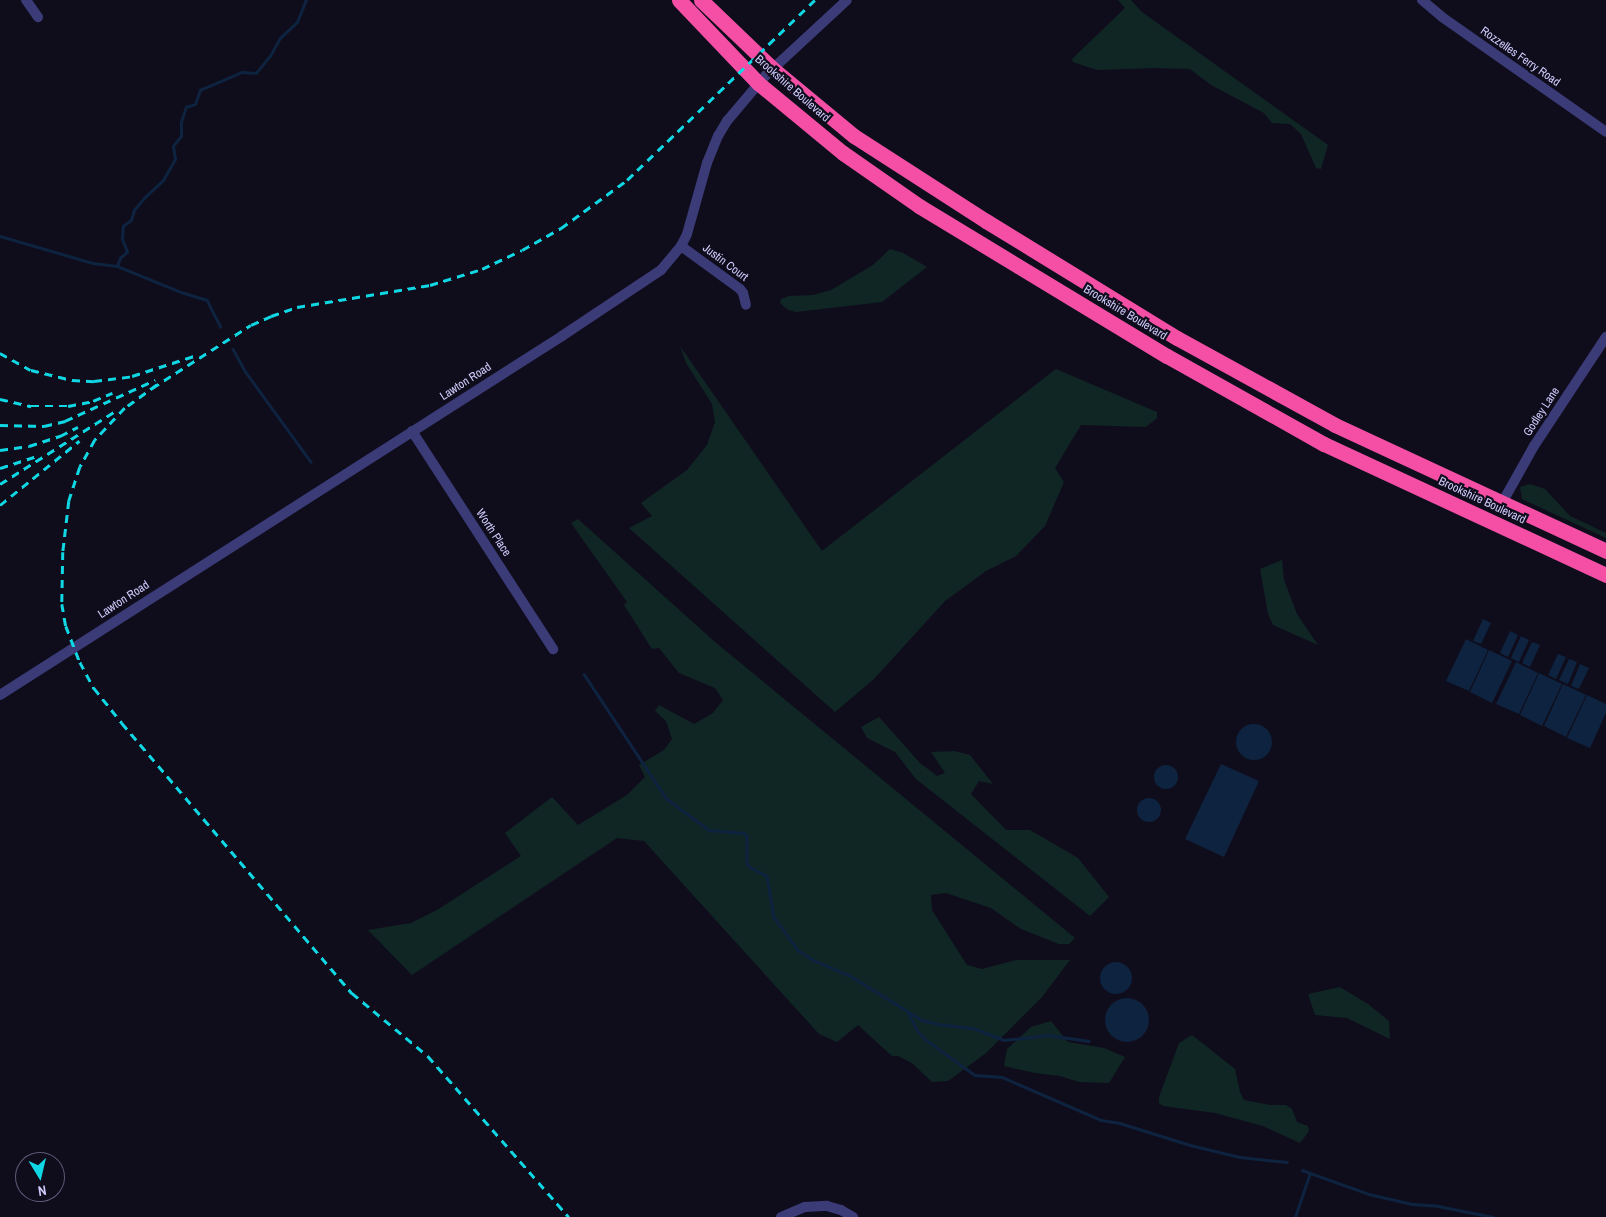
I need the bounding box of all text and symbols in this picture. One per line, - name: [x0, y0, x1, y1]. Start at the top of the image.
- street label: Rozzelles Ferry Road: [1477, 24, 1563, 90]
- street label: Brookshire Boulevard: [752, 53, 832, 125]
- street label: Justin Court: [699, 241, 751, 285]
- street label: Brookshire Boulevard: [1081, 282, 1169, 344]
- street label: Lawton Road: [438, 360, 494, 404]
- street label: Godley Lane: [1521, 385, 1563, 439]
- street label: Brookshire Boulevard: [1436, 474, 1528, 528]
- street label: Worth Place: [472, 507, 514, 559]
- street label: Lawton Road: [96, 578, 152, 622]
- north arrow: [15, 1152, 65, 1202]
- text: N: [37, 1181, 48, 1200]

